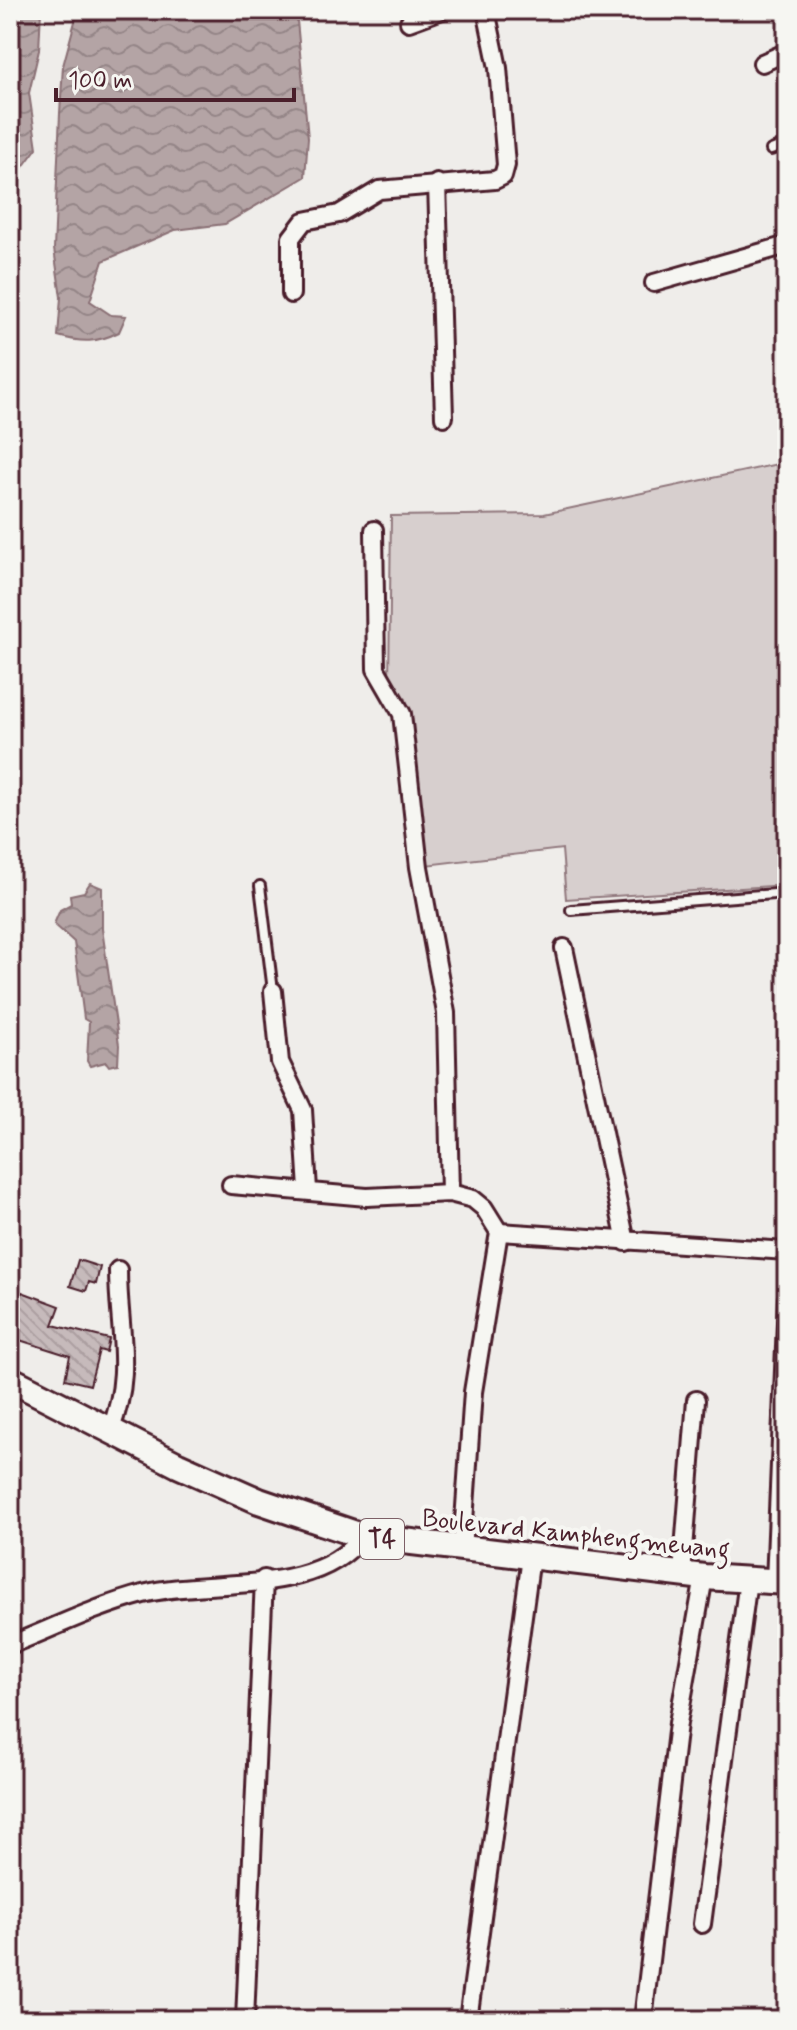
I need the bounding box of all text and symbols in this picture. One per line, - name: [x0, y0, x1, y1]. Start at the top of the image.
- scale bar: [56, 52, 294, 102]
- text: 100 m: [68, 66, 132, 97]
- street label: Boulevard Kamphengmeuang: [420, 1502, 732, 1571]
- road number: T4: [360, 1519, 404, 1559]

